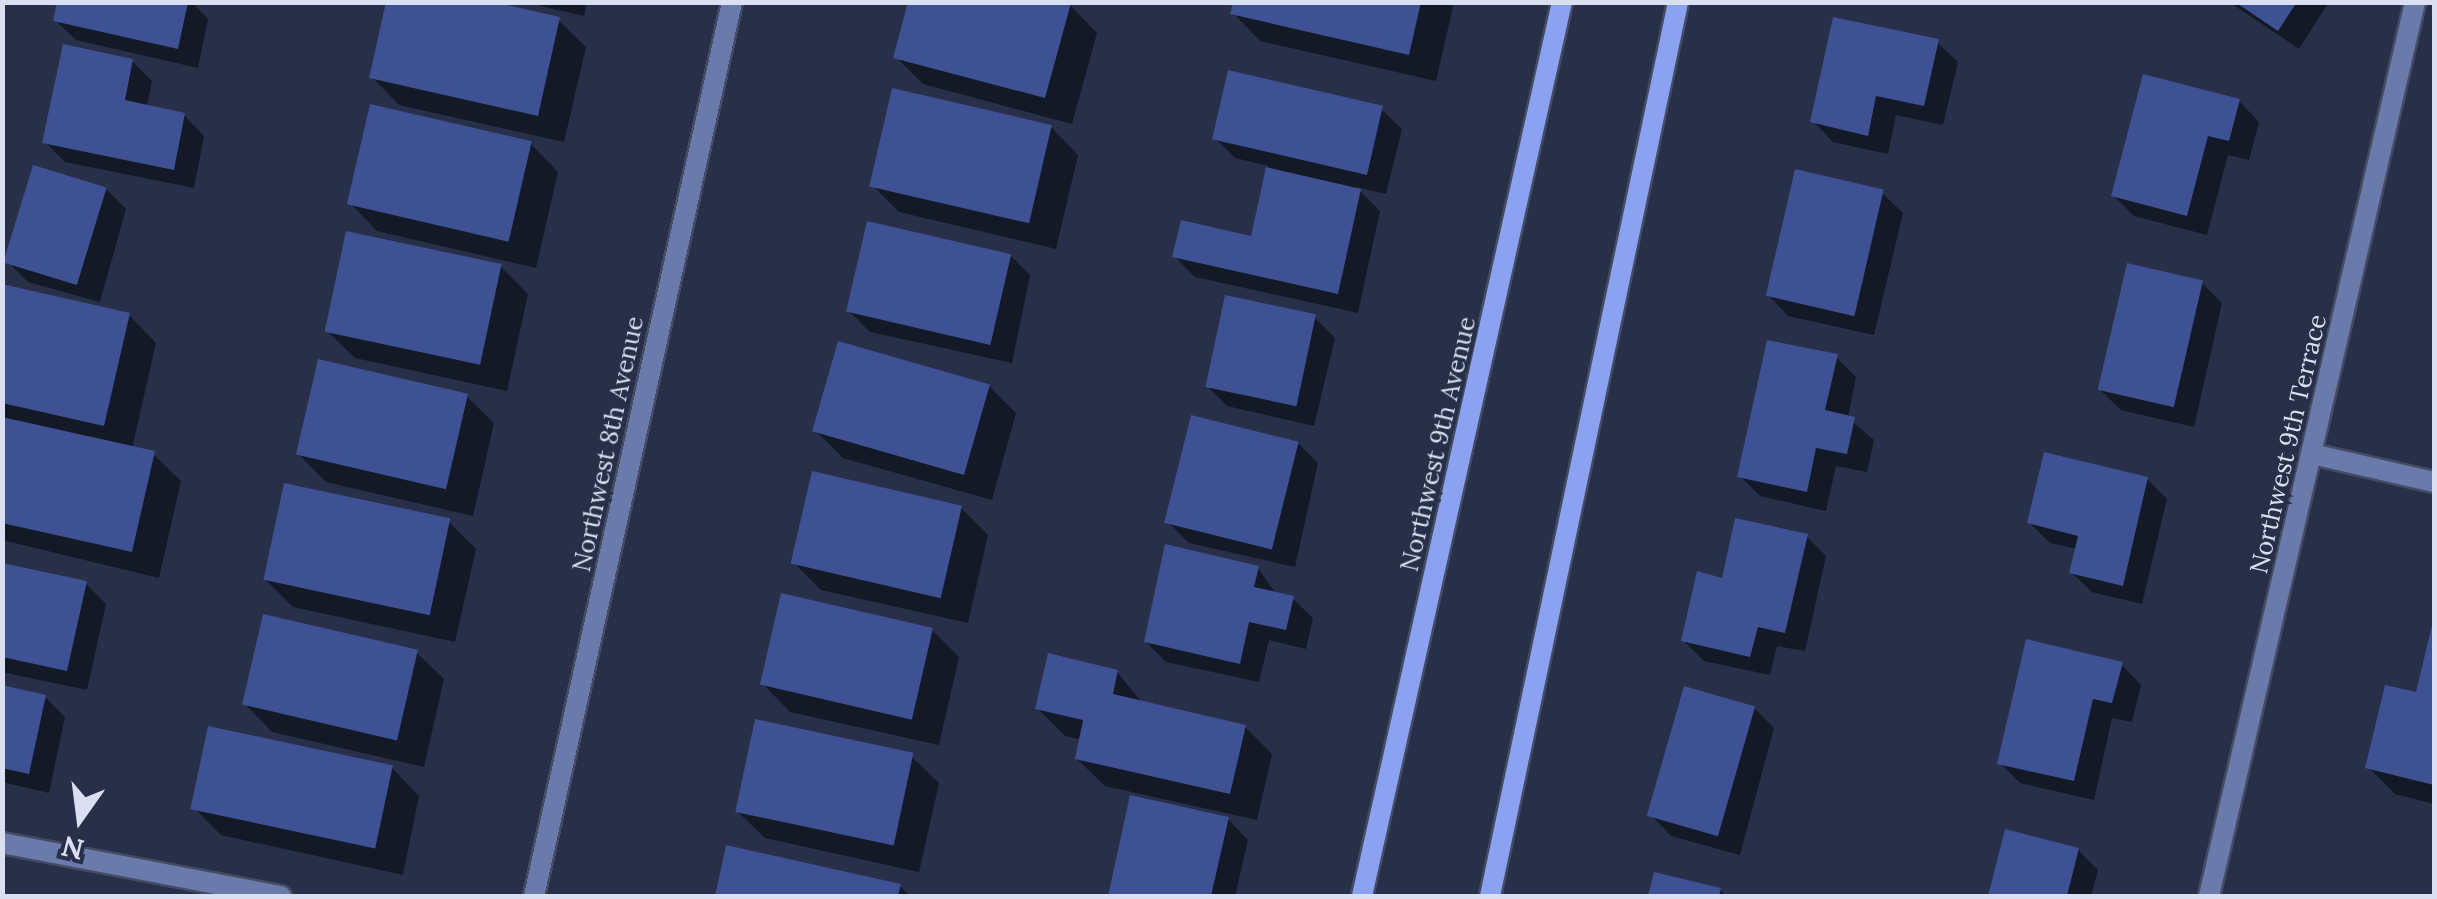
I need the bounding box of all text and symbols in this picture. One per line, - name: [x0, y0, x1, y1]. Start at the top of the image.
- street label: Northwest 9th Terrace: [2244, 311, 2332, 577]
- street label: Northwest 8th Avenue: [566, 314, 650, 574]
- street label: Northwest 9th Avenue: [1394, 314, 1482, 574]
- north arrow: [30, 769, 130, 869]
- text: N: [58, 828, 88, 868]

